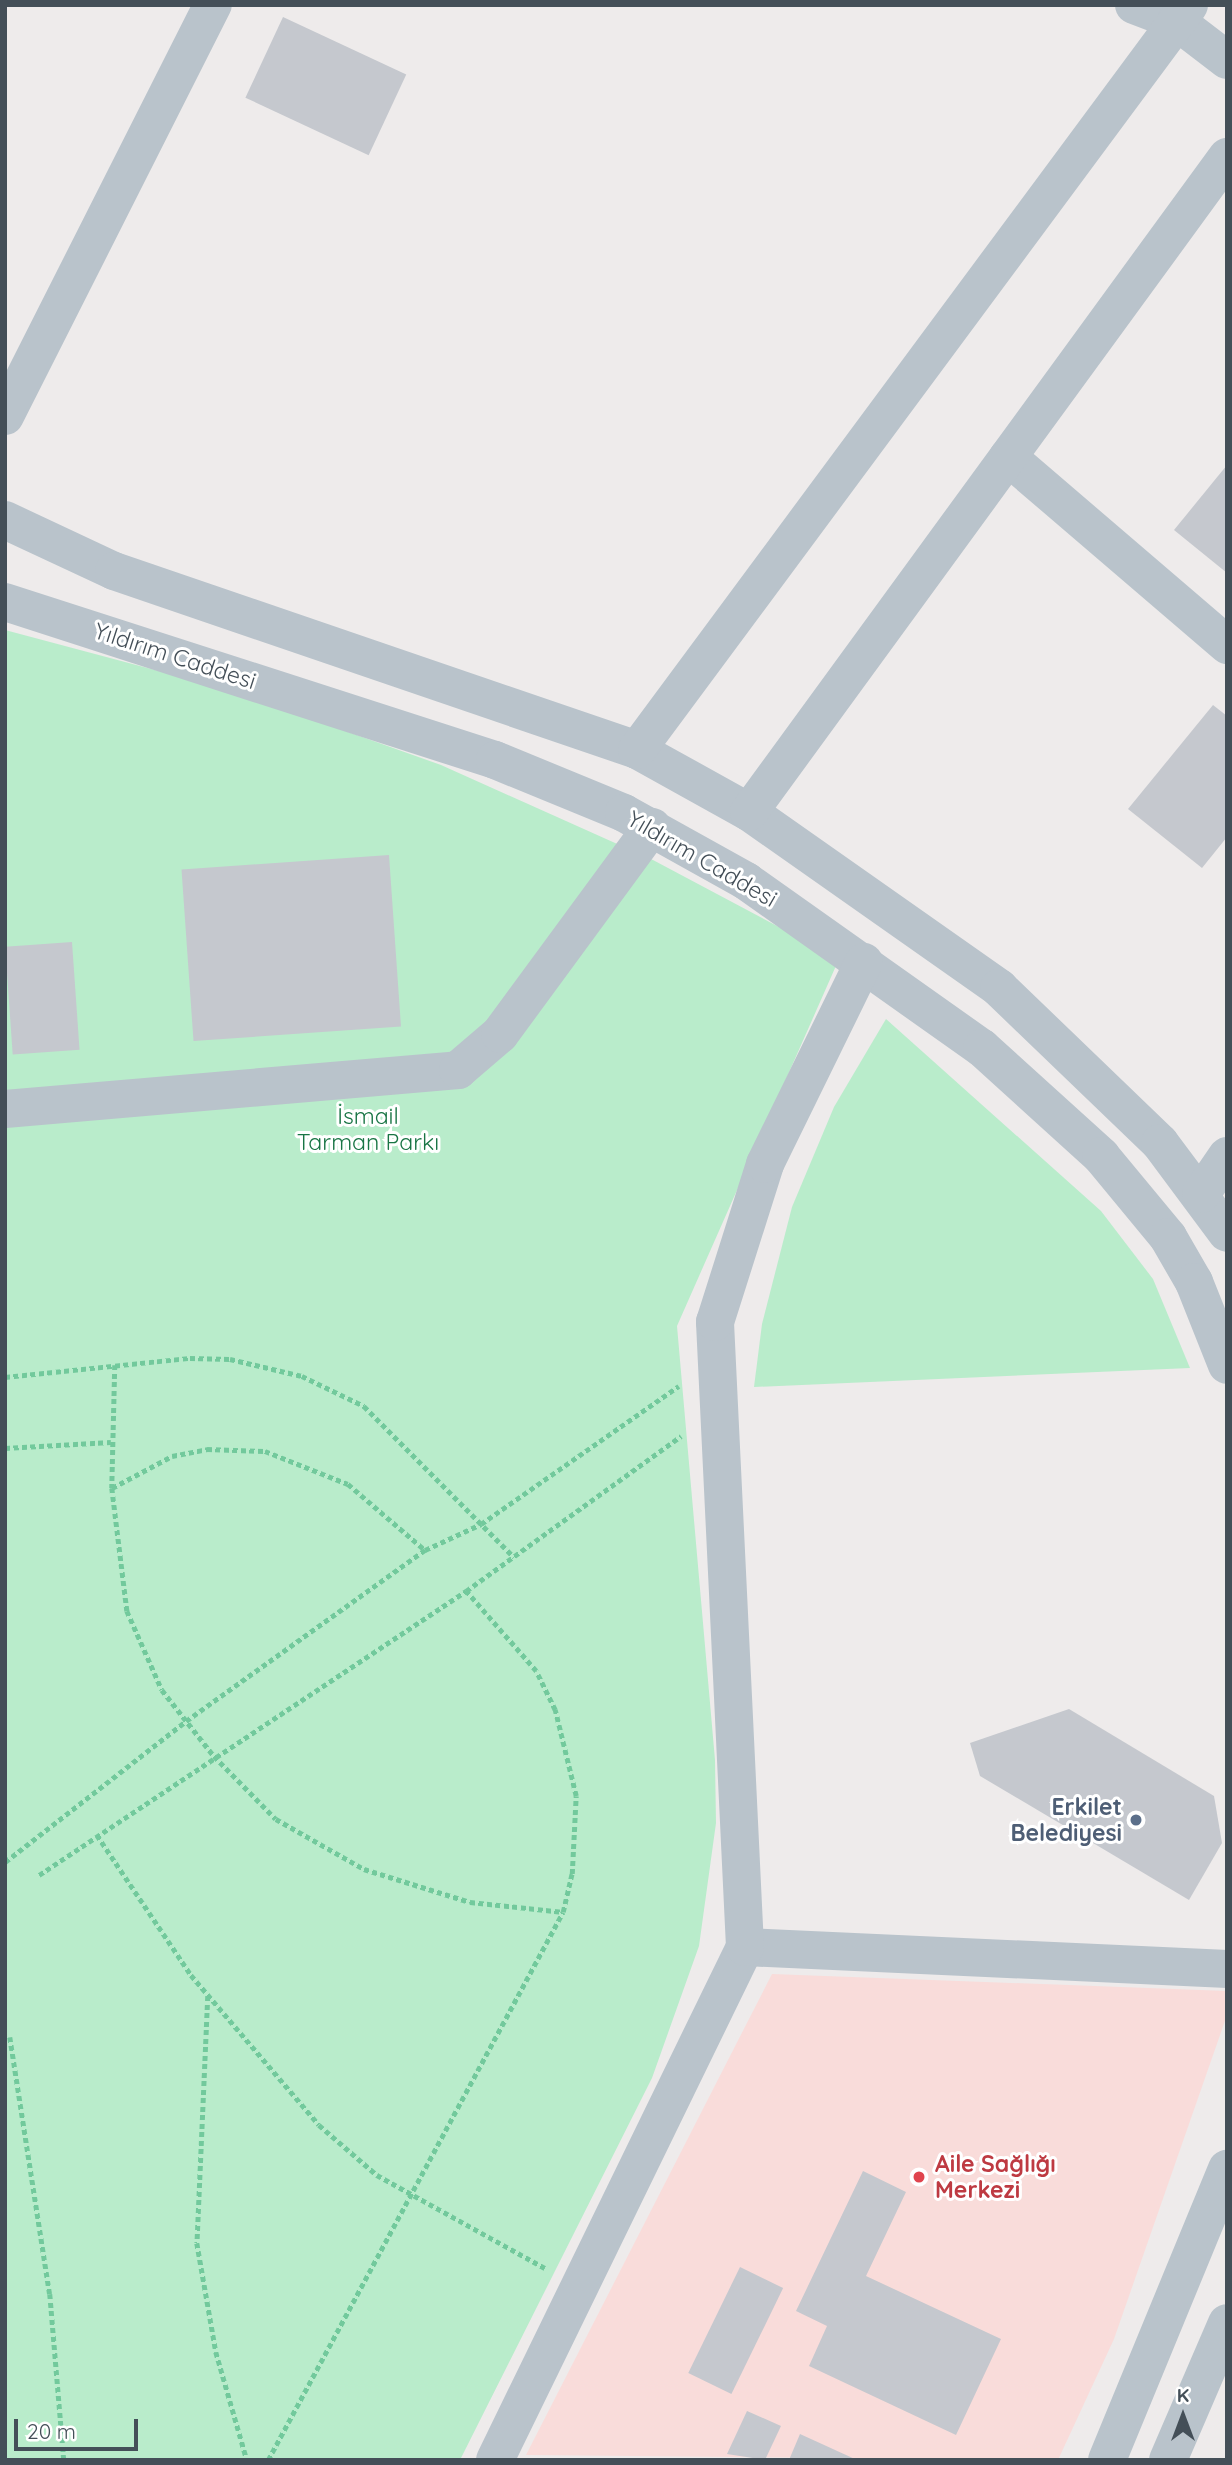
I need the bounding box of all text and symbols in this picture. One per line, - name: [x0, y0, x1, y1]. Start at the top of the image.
- street label: Yıldırım Caddesi: [91, 617, 259, 695]
- street label: Yıldırım Caddesi: [622, 805, 782, 913]
- park label: İsmail Tarman Parkı: [297, 1102, 439, 1156]
- place label: Erkilet Belediyesi: [1010, 1793, 1122, 1847]
- marker: Erkilet Belediyesi: [1128, 1812, 1144, 1828]
- place label: Aile Sağlığı Merkezi: [935, 2150, 1056, 2204]
- marker: Aile Sağlığı Merkezi: [909, 2167, 929, 2187]
- north arrow: [1148, 2381, 1218, 2451]
- text: K: [1177, 2383, 1189, 2407]
- scale bar: [18, 2406, 142, 2450]
- text: 20 m: [27, 2418, 76, 2444]

